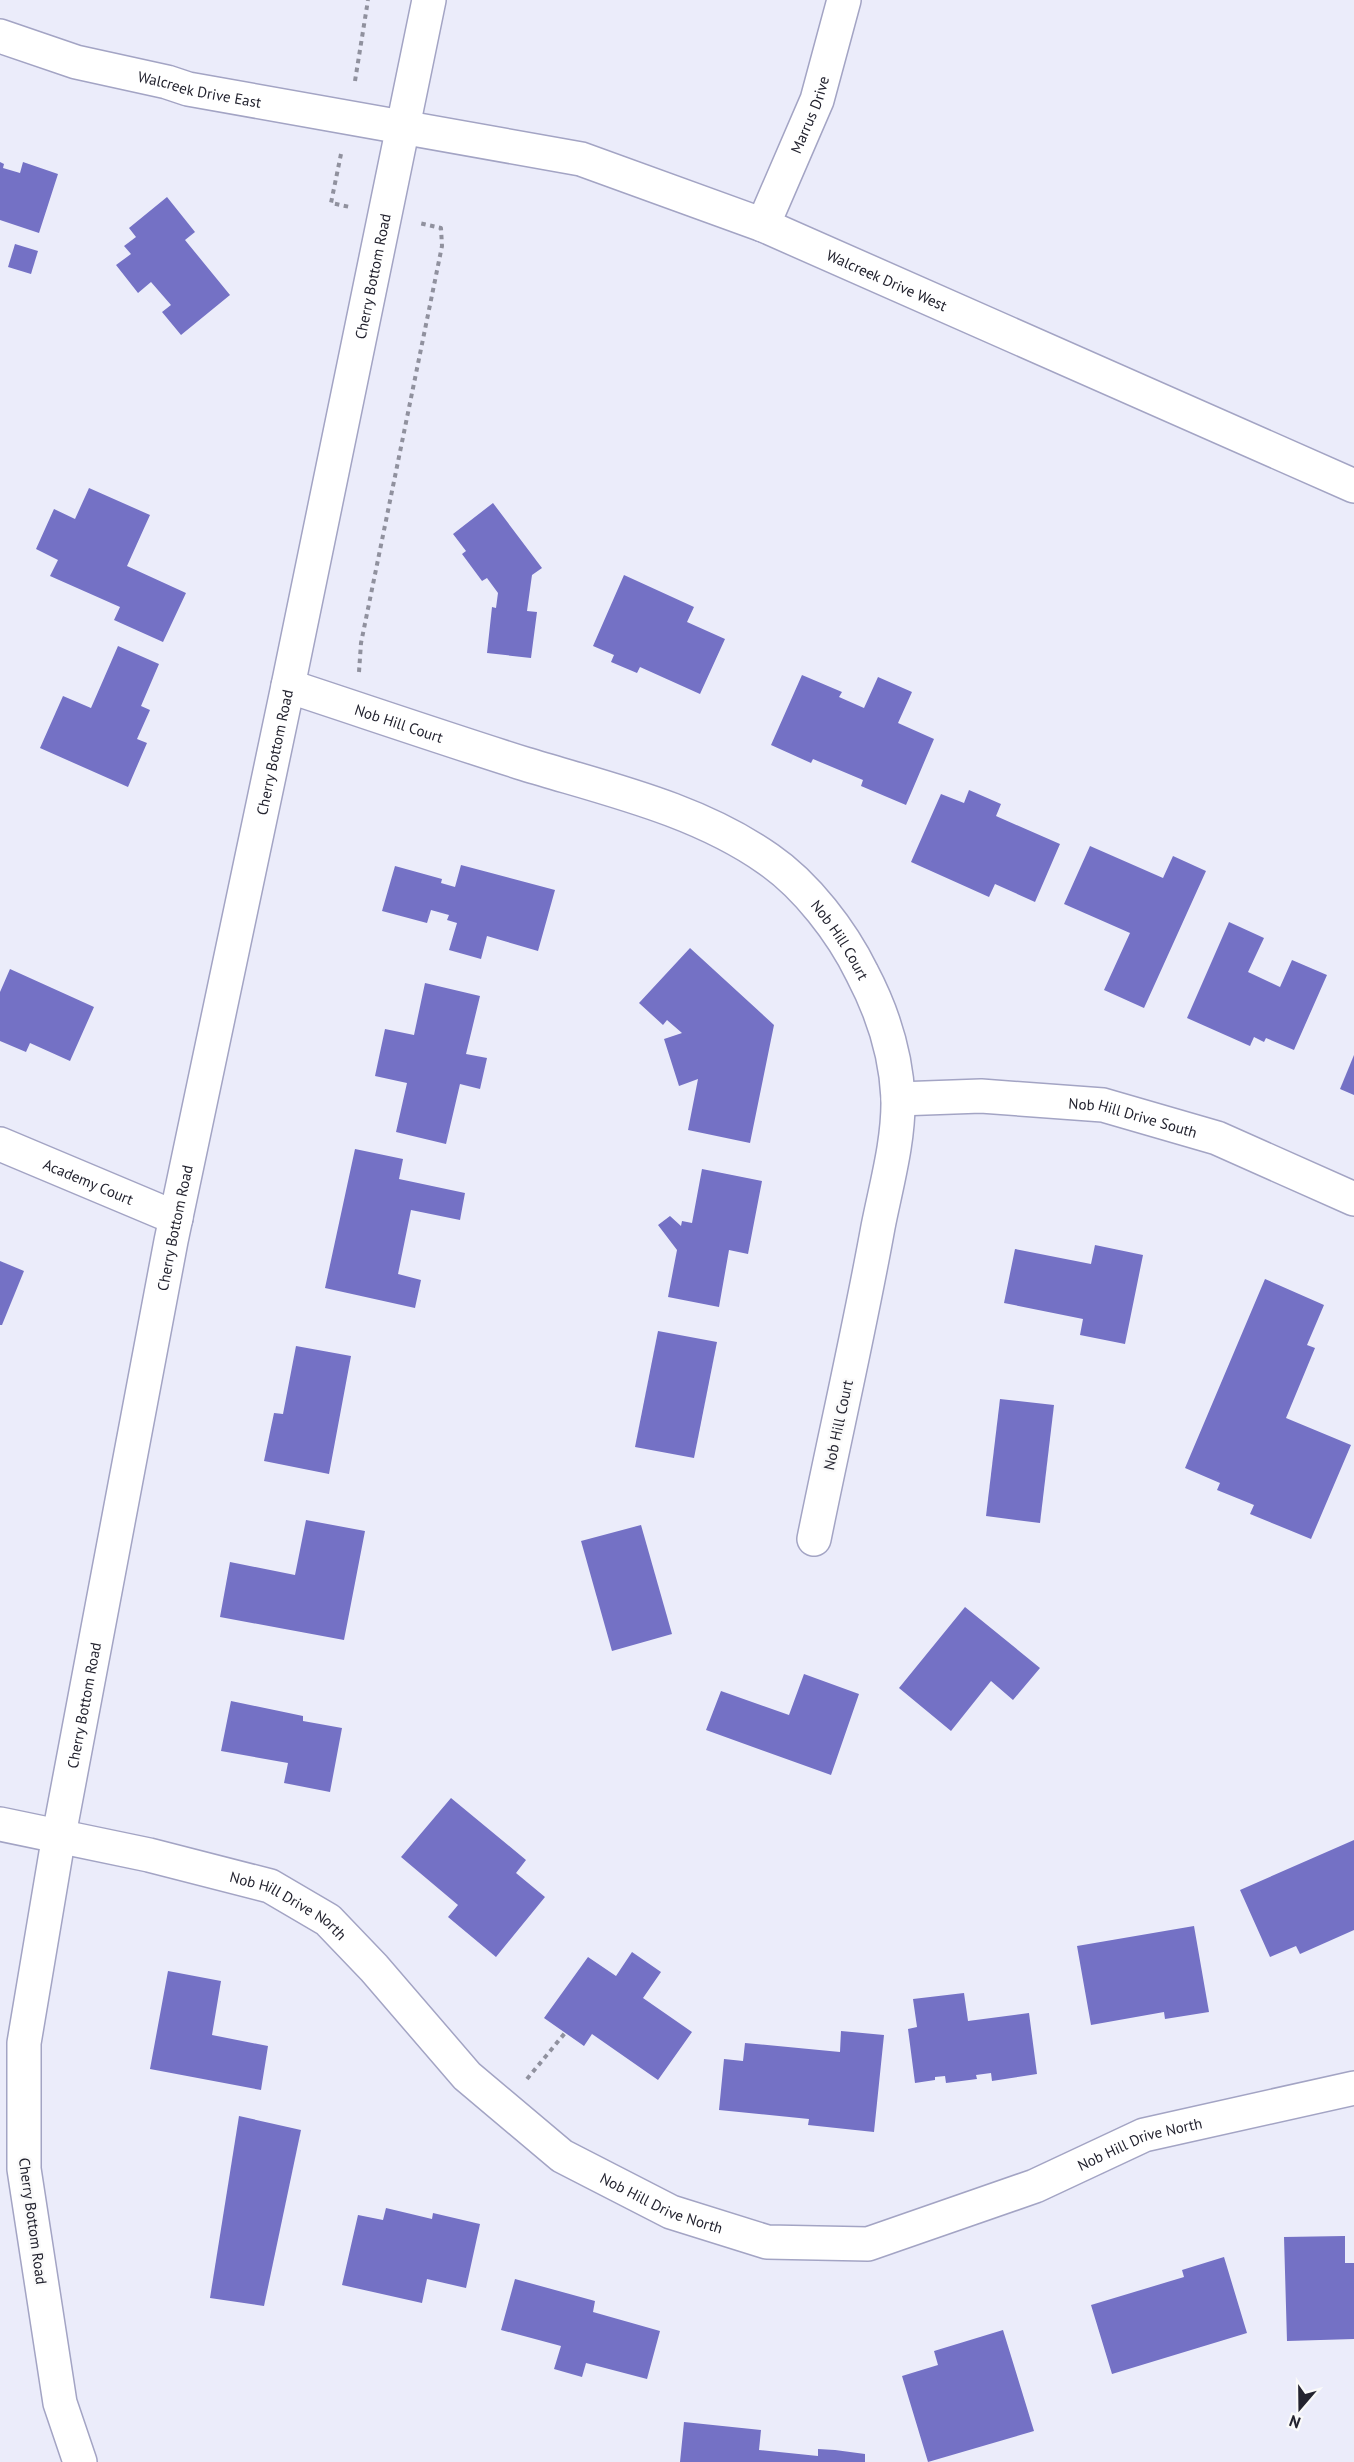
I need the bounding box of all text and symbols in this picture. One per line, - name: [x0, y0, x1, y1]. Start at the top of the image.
- street label: Walcreek Drive East: [136, 66, 263, 111]
- street label: Marrus Drive: [786, 74, 833, 156]
- street label: Cherry Bottom Road: [350, 212, 394, 341]
- street label: Walcreek Drive West: [824, 245, 950, 315]
- street label: Cherry Bottom Road: [252, 688, 297, 817]
- street label: Nob Hill Court: [352, 699, 446, 746]
- street label: Nob Hill Court: [807, 896, 873, 983]
- street label: Nob Hill Drive South: [1068, 1093, 1200, 1141]
- street label: Academy Court: [41, 1154, 136, 1209]
- street label: Cherry Bottom Road: [152, 1163, 196, 1292]
- street label: Nob Hill Court: [819, 1378, 857, 1472]
- street label: Cherry Bottom Road: [62, 1641, 105, 1770]
- street label: Nob Hill Drive North: [228, 1867, 351, 1944]
- street label: Nob Hill Drive North: [1074, 2113, 1204, 2174]
- street label: Cherry Bottom Road: [15, 2156, 51, 2286]
- street label: Nob Hill Drive North: [597, 2168, 725, 2237]
- north arrow: [1270, 2378, 1330, 2438]
- text: N: [1287, 2411, 1303, 2433]

